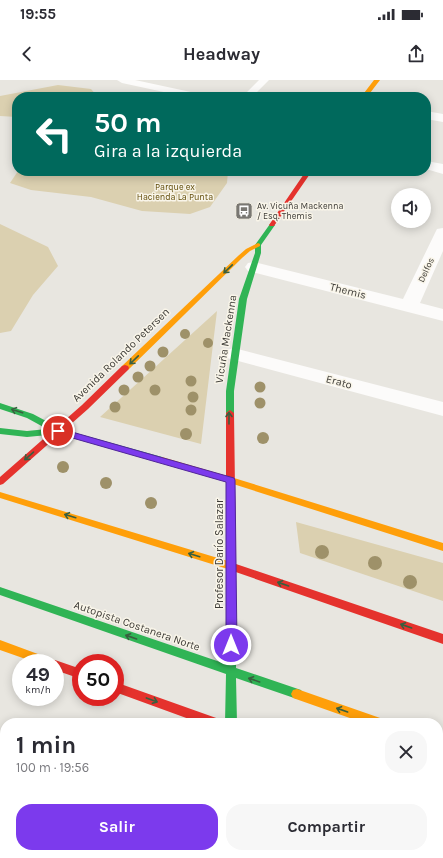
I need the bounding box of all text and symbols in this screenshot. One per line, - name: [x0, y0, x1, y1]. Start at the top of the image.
- text: 19:55: [20, 5, 56, 23]
- icon: back: [16, 43, 38, 65]
- text: Headway: [183, 43, 260, 65]
- icon: share: [405, 43, 427, 65]
- text: 50 m: [94, 106, 162, 139]
- icon: left: [28, 108, 80, 160]
- text: Gira a la izquierda: [94, 140, 242, 162]
- park label: Parque ex Hacienda La Punta: [137, 182, 213, 202]
- map controls: [391, 188, 431, 228]
- button: sound: [391, 188, 431, 228]
- bus stop icon: Av. Vicuña Mackenna / Esq. Themis: [234, 201, 254, 221]
- place label: Av. Vicuña Mackenna / Esq. Themis: [257, 201, 343, 222]
- street label: Delfos: [416, 256, 436, 284]
- one-way arrow: [223, 264, 233, 274]
- street label: Themis: [328, 280, 368, 302]
- street label: Vicuña Mackenna: [213, 294, 239, 384]
- street label: Avenida Rolando Petersen: [70, 305, 172, 405]
- one-way arrow: [129, 355, 139, 364]
- street label: Erato: [325, 372, 353, 392]
- one-way arrow: [11, 407, 24, 414]
- one-way arrow: [225, 412, 233, 425]
- pin: [41, 414, 75, 448]
- icon: arrive: [47, 420, 69, 442]
- one-way arrow: [24, 452, 34, 461]
- street label: Profesor Darío Salazar: [213, 499, 226, 609]
- one-way arrow: [64, 512, 77, 519]
- one-way arrow: [188, 551, 201, 558]
- one-way arrow: [278, 579, 290, 587]
- street label: Autopista Costanera Norte: [72, 598, 202, 654]
- one-way arrow: [400, 622, 413, 629]
- position arrow: [210, 624, 252, 666]
- one-way arrow: [125, 632, 137, 640]
- speed limit sign: 50: [72, 654, 124, 706]
- text: 49: [26, 663, 50, 686]
- one-way arrow: [248, 675, 260, 683]
- text: km/h: [25, 684, 51, 696]
- one-way arrow: [145, 697, 158, 704]
- one-way arrow: [336, 706, 348, 714]
- text: 1 min: [16, 731, 76, 759]
- button: close: [385, 731, 427, 773]
- text: 100 m · 19:56: [16, 760, 89, 775]
- button: Salir: [16, 804, 218, 850]
- button: Compartir: [226, 804, 427, 850]

